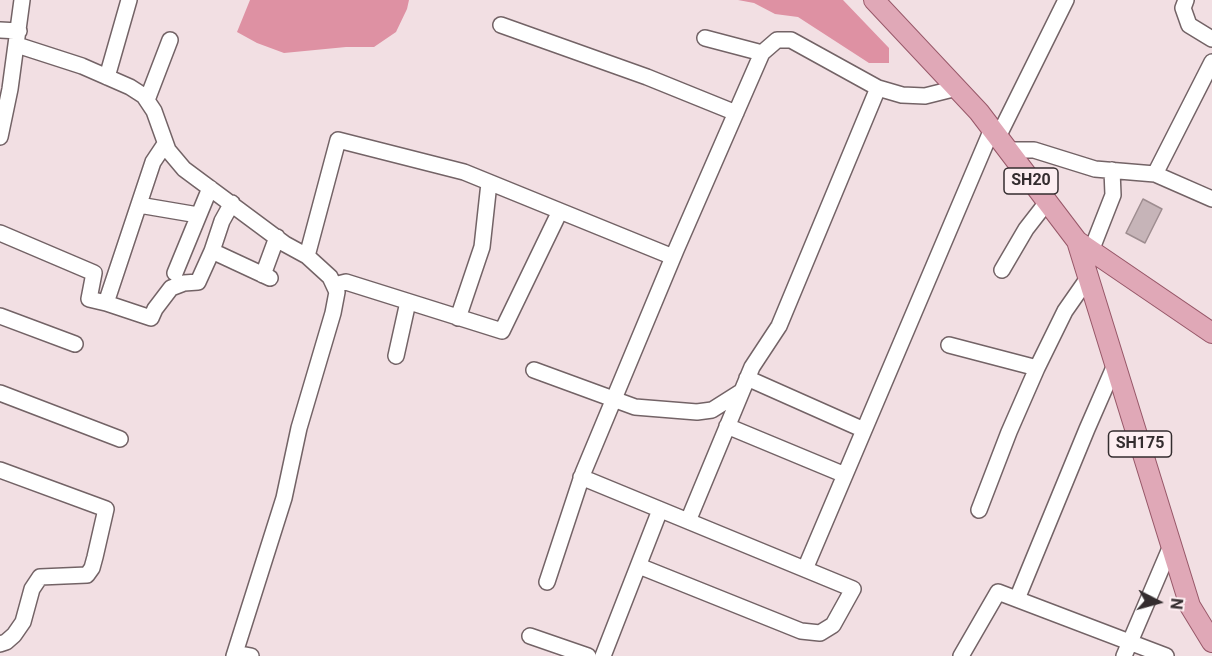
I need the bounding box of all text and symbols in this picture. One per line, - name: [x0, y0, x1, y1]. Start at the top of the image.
- road number: SH20: [1004, 168, 1058, 194]
- road number: SH175: [1108, 431, 1172, 457]
- north arrow: [1128, 572, 1188, 632]
- text: N: [1166, 597, 1186, 611]

